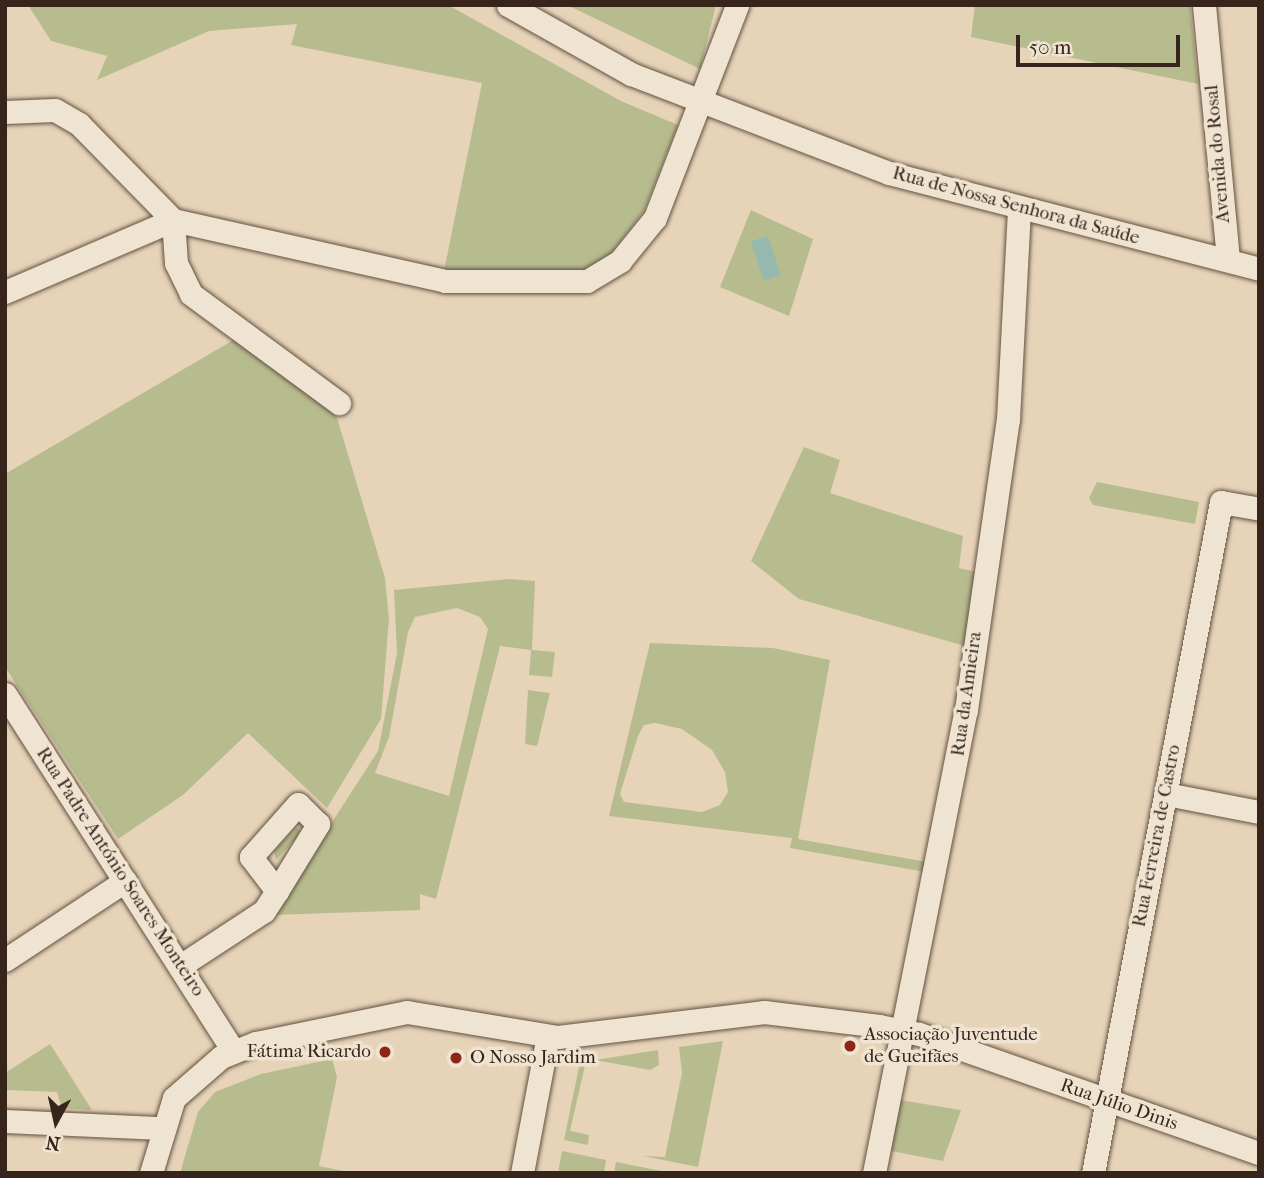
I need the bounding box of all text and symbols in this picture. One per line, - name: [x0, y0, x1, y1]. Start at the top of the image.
- scale bar: [1019, 21, 1184, 65]
- text: 50 m: [1029, 35, 1072, 59]
- street label: Avenida do Rosal: [1201, 84, 1235, 224]
- street label: Rua de Nossa Senhora da Saúde: [890, 162, 1142, 250]
- street label: Rua da Amieira: [947, 630, 987, 758]
- street label: Rua Padre António Soares Monteiro: [31, 743, 209, 1001]
- street label: Rua Ferreira de Castro: [1128, 743, 1186, 929]
- place label: Associação Juventude de Gueifães: [864, 1024, 1038, 1068]
- marker: Associação Juventude de Gueifães: [842, 1038, 858, 1054]
- place label: Fátima Ricardo: [247, 1041, 371, 1063]
- marker: Fátima Ricardo: [377, 1044, 393, 1060]
- place label: O Nosso Jardim: [470, 1047, 596, 1069]
- marker: O Nosso Jardim: [448, 1050, 464, 1066]
- street label: Rua Júlio Dinis: [1057, 1074, 1181, 1136]
- north arrow: [21, 1087, 91, 1157]
- text: N: [44, 1131, 62, 1155]

